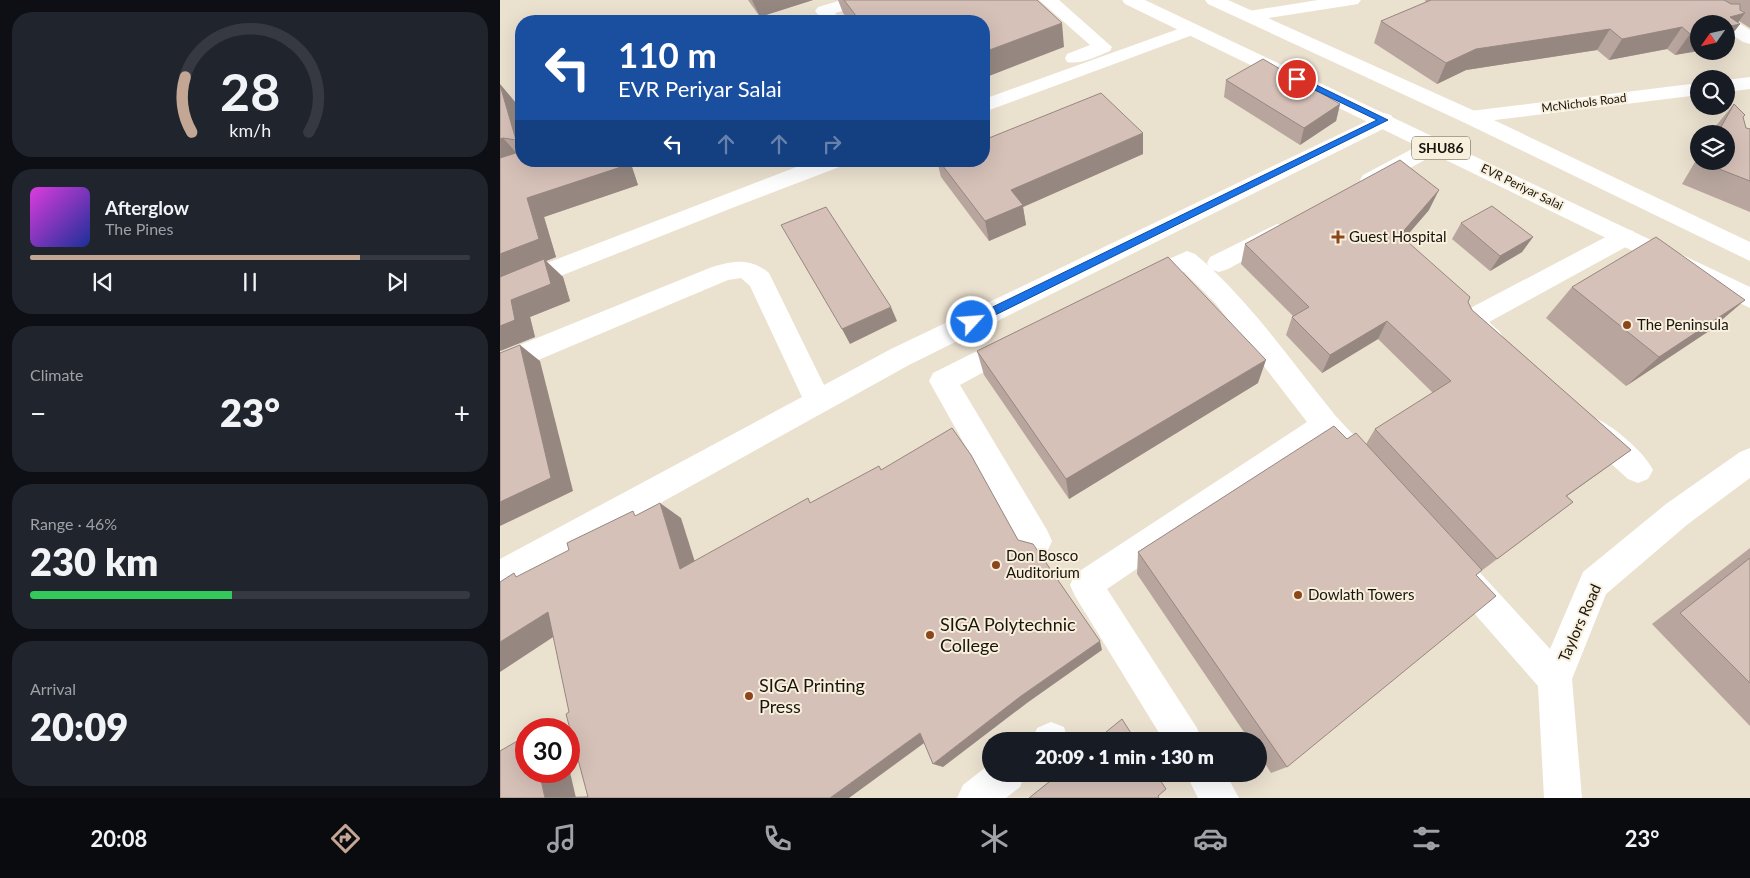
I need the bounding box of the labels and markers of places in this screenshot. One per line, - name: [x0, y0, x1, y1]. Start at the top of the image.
- pin: [1276, 58, 1318, 100]
- place label: Guest Hospital: [1349, 227, 1446, 245]
- marker: Guest Hospital: [1331, 230, 1345, 244]
- place label: The Peninsula: [1637, 315, 1729, 333]
- marker: The Peninsula: [1621, 319, 1633, 331]
- place label: Don Bosco Auditorium: [1006, 546, 1080, 581]
- marker: Don Bosco Auditorium: [990, 559, 1002, 571]
- place label: Dowlath Towers: [1308, 585, 1414, 603]
- marker: Dowlath Towers: [1292, 589, 1304, 601]
- place label: SIGA Polytechnic College: [940, 613, 1076, 656]
- marker: SIGA Polytechnic College: [924, 629, 936, 641]
- place label: SIGA Printing Press: [759, 674, 865, 717]
- marker: SIGA Printing Press: [743, 690, 755, 702]

